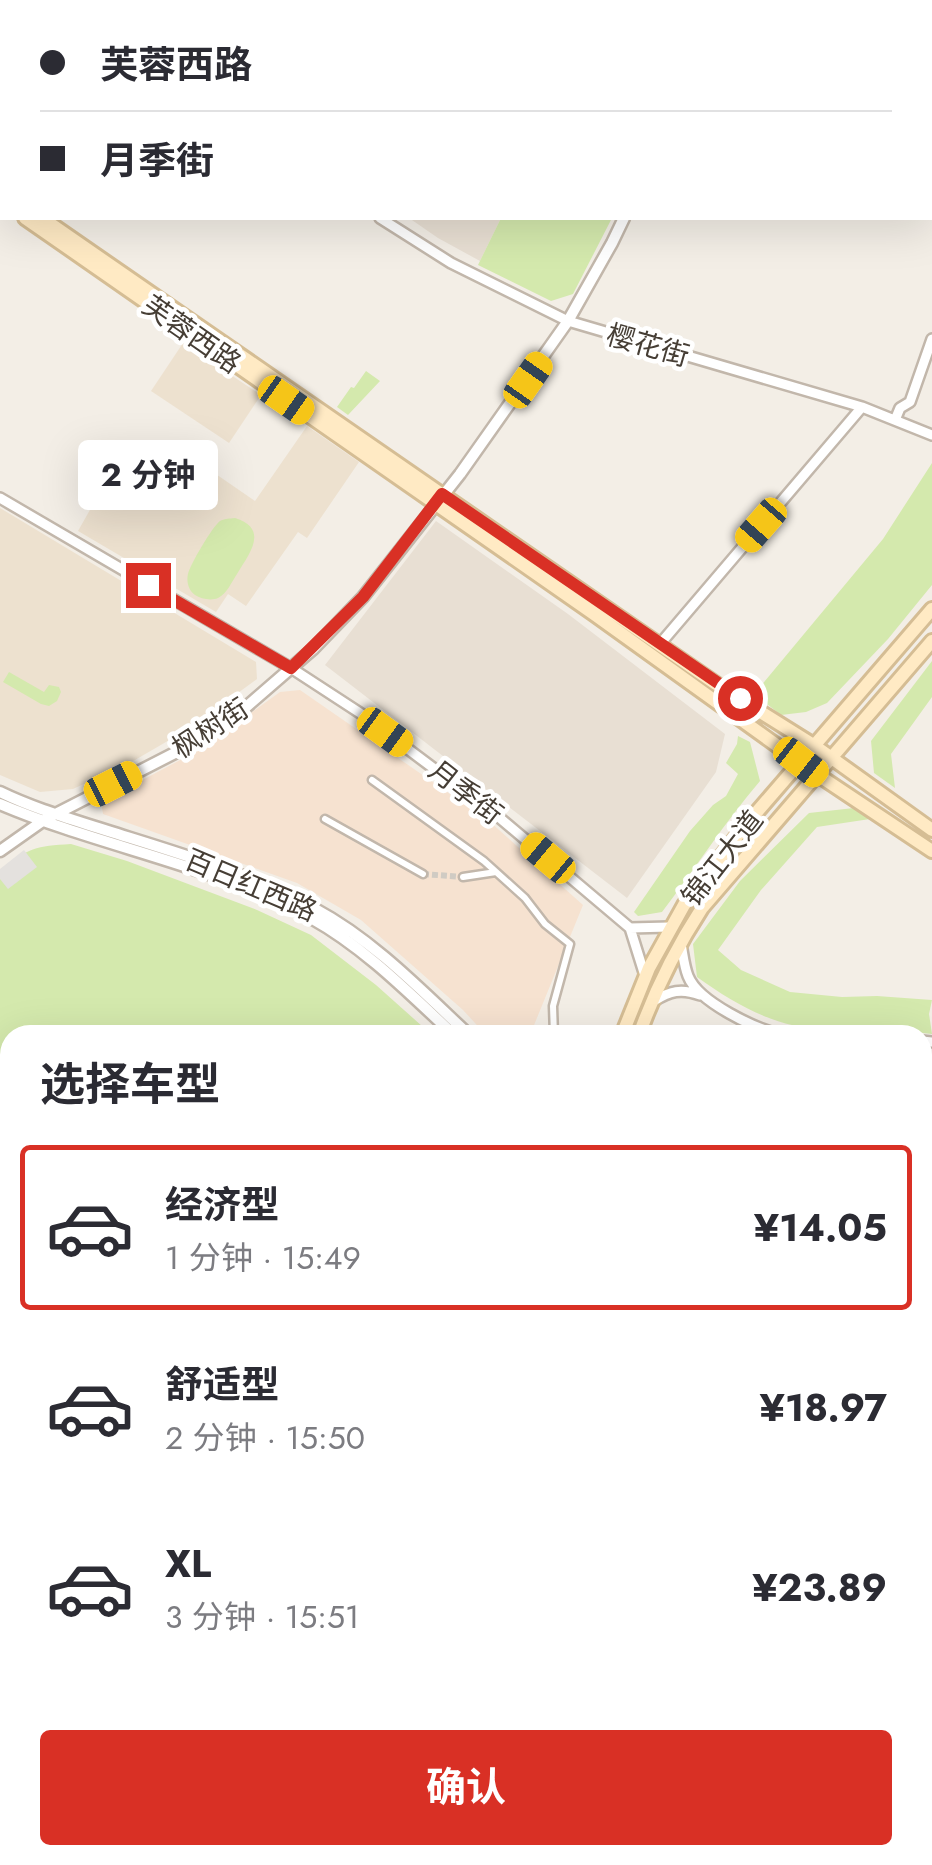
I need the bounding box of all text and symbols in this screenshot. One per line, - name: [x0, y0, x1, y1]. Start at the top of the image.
- text: 芙蓉西路: [100, 37, 252, 92]
- text: 月季街: [100, 133, 214, 188]
- street label: 芙蓉西路: [134, 285, 249, 383]
- street label: 樱花街: [602, 314, 694, 377]
- car: [499, 347, 557, 413]
- car: [253, 371, 319, 429]
- callout: 2 分钟: [78, 440, 218, 510]
- text: 2 分钟: [101, 452, 195, 498]
- car: [730, 493, 792, 557]
- route end: [126, 563, 171, 608]
- route start: [718, 676, 763, 721]
- street label: 枫树街: [164, 688, 257, 768]
- car: [352, 702, 418, 762]
- car: [768, 732, 834, 792]
- street label: 月季街: [420, 750, 511, 834]
- car: [79, 757, 147, 811]
- street label: 锦江大道: [672, 802, 773, 915]
- car: [515, 827, 581, 889]
- street label: 百日红西路: [178, 839, 323, 932]
- text: 选择车型: [40, 1052, 220, 1117]
- text: 经济型: [165, 1177, 279, 1232]
- icon: car: [45, 1183, 135, 1273]
- text: ¥14.05: [754, 1200, 887, 1255]
- text: 1 分钟 · 15:49: [165, 1235, 361, 1281]
- text: 舒适型: [165, 1357, 279, 1412]
- icon: car: [45, 1363, 135, 1453]
- text: ¥18.97: [760, 1380, 887, 1435]
- text: 2 分钟 · 15:50: [165, 1415, 365, 1461]
- text: XL: [165, 1536, 211, 1591]
- icon: car: [45, 1543, 135, 1633]
- text: ¥23.89: [752, 1560, 887, 1615]
- text: 3 分钟 · 15:51: [165, 1594, 359, 1640]
- button: 确认: [40, 1730, 892, 1845]

